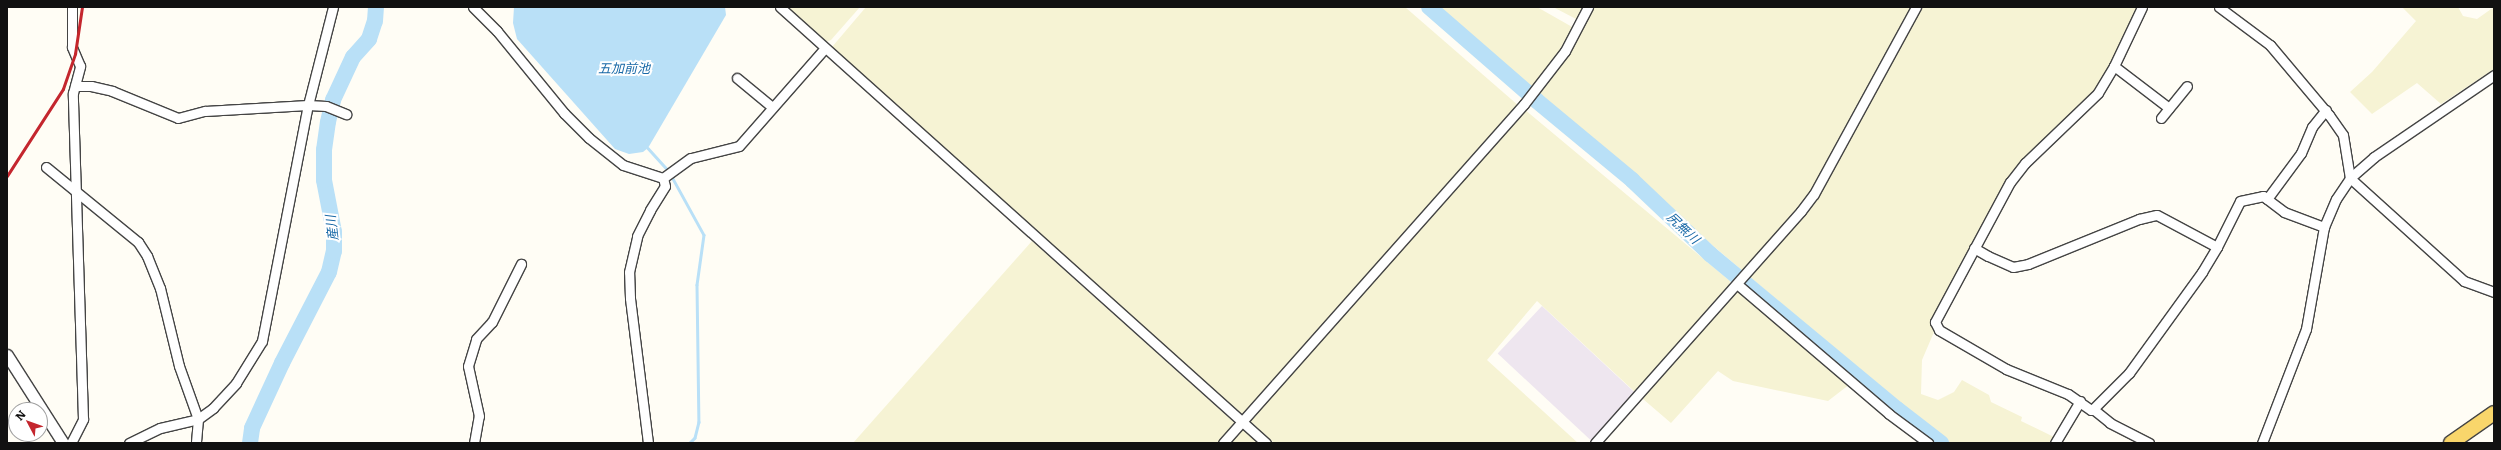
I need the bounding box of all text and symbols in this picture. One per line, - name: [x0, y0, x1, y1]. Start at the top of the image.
- water label: 五加前池: [598, 60, 650, 76]
- water label: 尻無川: [1663, 209, 1703, 247]
- water label: 産川: [323, 214, 341, 242]
- north arrow: [8, 402, 48, 442]
- text: N: [11, 406, 29, 424]

